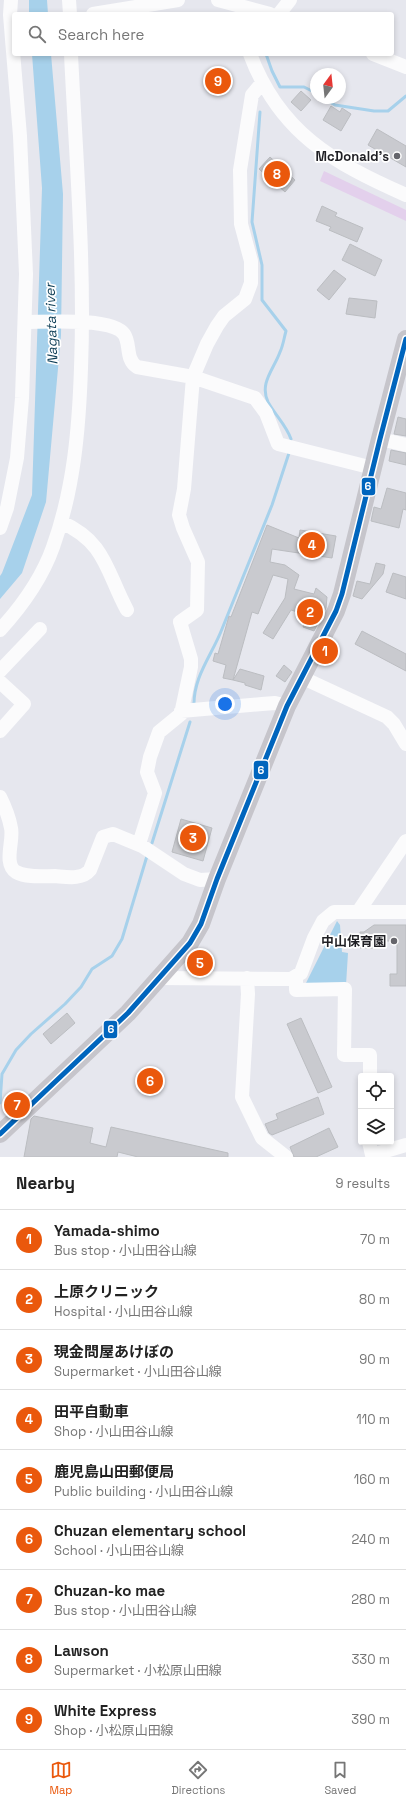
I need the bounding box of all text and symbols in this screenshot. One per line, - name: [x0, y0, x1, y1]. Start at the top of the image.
- search box: [12, 12, 394, 56]
- icon: search: [26, 23, 48, 45]
- text: Search here: [58, 25, 144, 44]
- pin: 9: [205, 66, 231, 96]
- north arrow: [310, 68, 346, 104]
- place label: McDonald's: [316, 148, 389, 165]
- marker: McDonald's: [392, 151, 402, 161]
- pin: 8: [264, 159, 290, 189]
- water label: Nagata river: [41, 281, 61, 365]
- line badge: 6: [361, 477, 376, 496]
- text: 6: [365, 479, 372, 493]
- pin: 4: [299, 530, 325, 560]
- pin: 2: [297, 597, 323, 627]
- pin: 1: [312, 636, 338, 666]
- your location: [215, 694, 235, 714]
- line badge: 6: [253, 760, 269, 780]
- text: 6: [258, 763, 265, 777]
- pin: 3: [180, 823, 206, 853]
- place label: 中山保育園: [321, 933, 386, 950]
- marker: 中山保育園: [389, 936, 399, 946]
- pin: 5: [187, 948, 213, 978]
- line badge: 6: [103, 1020, 118, 1039]
- text: 6: [108, 1022, 115, 1036]
- pin: 6: [137, 1066, 163, 1096]
- map controls: [358, 1073, 394, 1145]
- button: locate: [358, 1073, 394, 1109]
- pin: 7: [4, 1090, 30, 1120]
- button: layers: [358, 1109, 394, 1145]
- text: Nearby: [16, 1172, 75, 1194]
- text: 9 results: [336, 1175, 390, 1192]
- text: Yamada-shimo: [54, 1221, 160, 1240]
- text: 1: [26, 1231, 32, 1248]
- text: 70 m: [360, 1231, 390, 1248]
- text: Bus stop · 小山田谷山線: [54, 1242, 197, 1259]
- text: 上原クリニック: [54, 1282, 159, 1301]
- text: 2: [25, 1291, 33, 1308]
- text: 80 m: [359, 1291, 390, 1308]
- text: Hospital · 小山田谷山線: [54, 1303, 193, 1320]
- text: 現金問屋あけぼの: [54, 1342, 174, 1361]
- text: 3: [25, 1351, 33, 1368]
- text: 90 m: [359, 1351, 390, 1368]
- text: Supermarket · 小山田谷山線: [54, 1363, 222, 1380]
- text: 田平自動車: [54, 1402, 129, 1421]
- text: 4: [25, 1411, 33, 1428]
- text: 110 m: [356, 1411, 390, 1428]
- text: Shop · 小山田谷山線: [54, 1423, 173, 1440]
- text: 鹿児島山田郵便局: [54, 1462, 174, 1481]
- text: 5: [25, 1471, 33, 1488]
- text: 160 m: [354, 1471, 390, 1488]
- text: Public building · 小山田谷山線: [54, 1483, 233, 1500]
- text: Chuzan elementary school: [54, 1521, 246, 1540]
- text: 6: [25, 1531, 33, 1548]
- text: 240 m: [352, 1531, 390, 1548]
- text: School · 小山田谷山線: [54, 1542, 184, 1559]
- text: Chuzan-ko mae: [54, 1581, 165, 1600]
- text: 7: [25, 1591, 33, 1608]
- text: 280 m: [351, 1591, 390, 1608]
- text: Bus stop · 小山田谷山線: [54, 1602, 197, 1619]
- text: Lawson: [54, 1641, 109, 1660]
- text: 8: [25, 1651, 33, 1668]
- text: 330 m: [351, 1651, 390, 1668]
- text: Supermarket · 小松原山田線: [54, 1662, 222, 1679]
- text: White Express: [54, 1701, 157, 1720]
- text: 9: [25, 1711, 33, 1728]
- text: 390 m: [351, 1711, 390, 1728]
- text: Shop · 小松原山田線: [54, 1722, 173, 1739]
- tab: Map: [50, 1759, 72, 1797]
- tab: Directions: [171, 1759, 225, 1797]
- tab: Saved: [324, 1759, 356, 1797]

